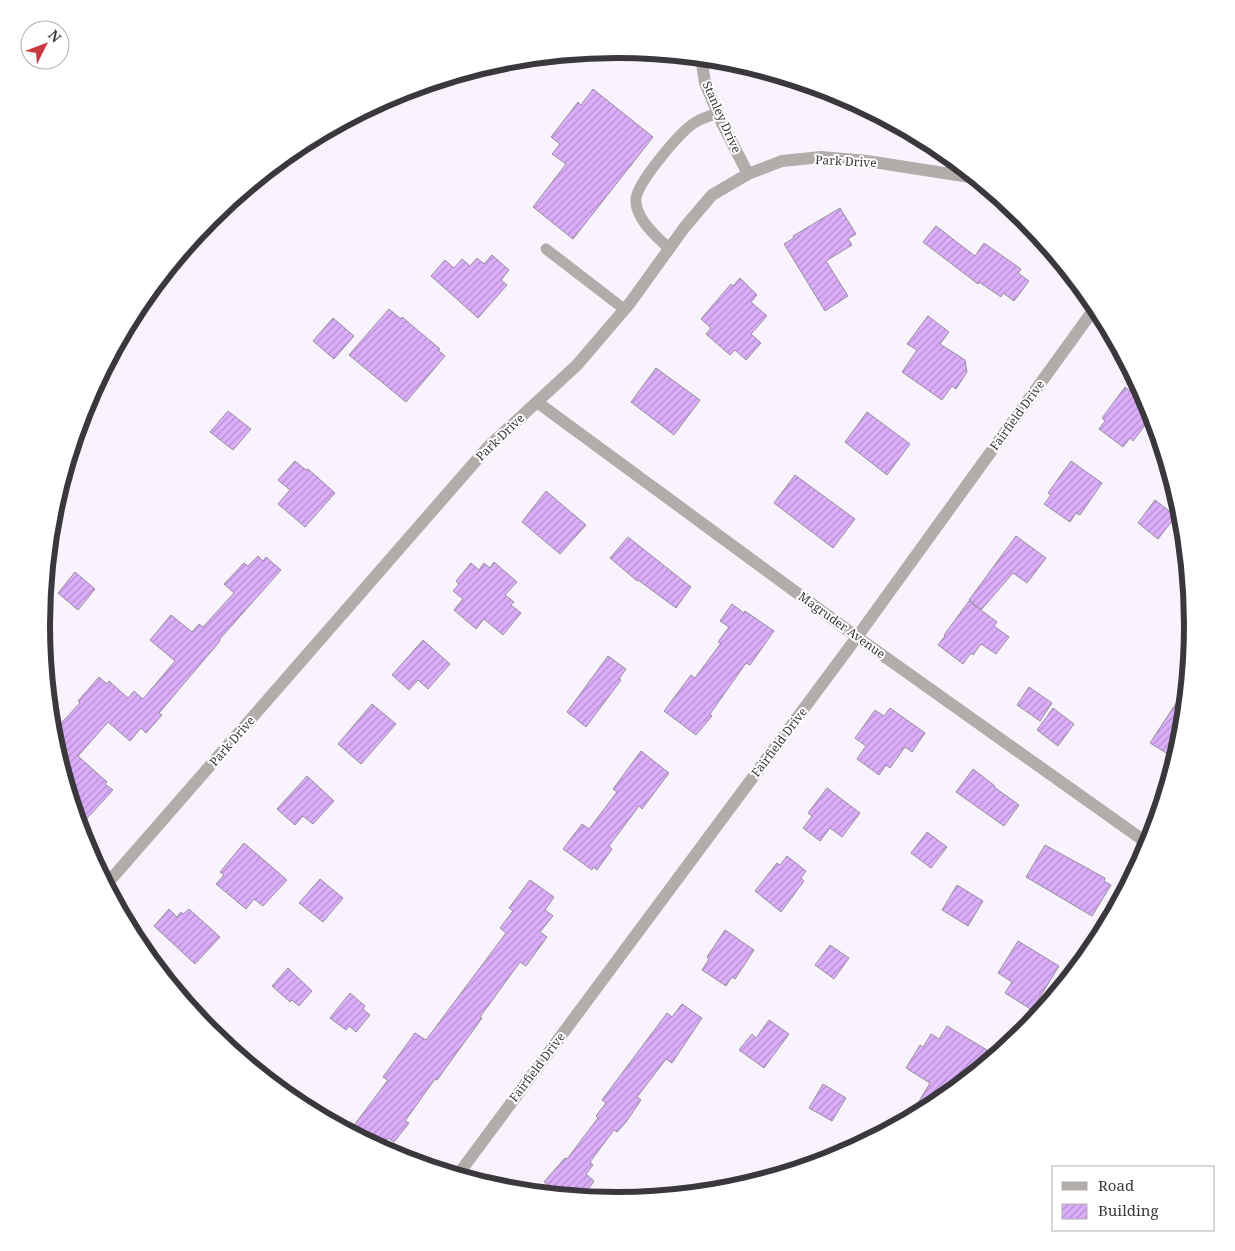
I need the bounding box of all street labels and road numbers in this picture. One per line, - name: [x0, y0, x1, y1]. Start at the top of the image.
- street label: Stanley Drive: [699, 78, 745, 156]
- street label: Park Drive: [815, 151, 877, 171]
- street label: Fairfield Drive: [986, 376, 1048, 454]
- street label: Park Drive: [472, 410, 528, 464]
- street label: Magruder Avenue: [795, 588, 889, 662]
- street label: Fairfield Drive: [747, 704, 811, 780]
- street label: Park Drive: [205, 712, 259, 770]
- street label: Fairfield Drive: [505, 1029, 569, 1105]

